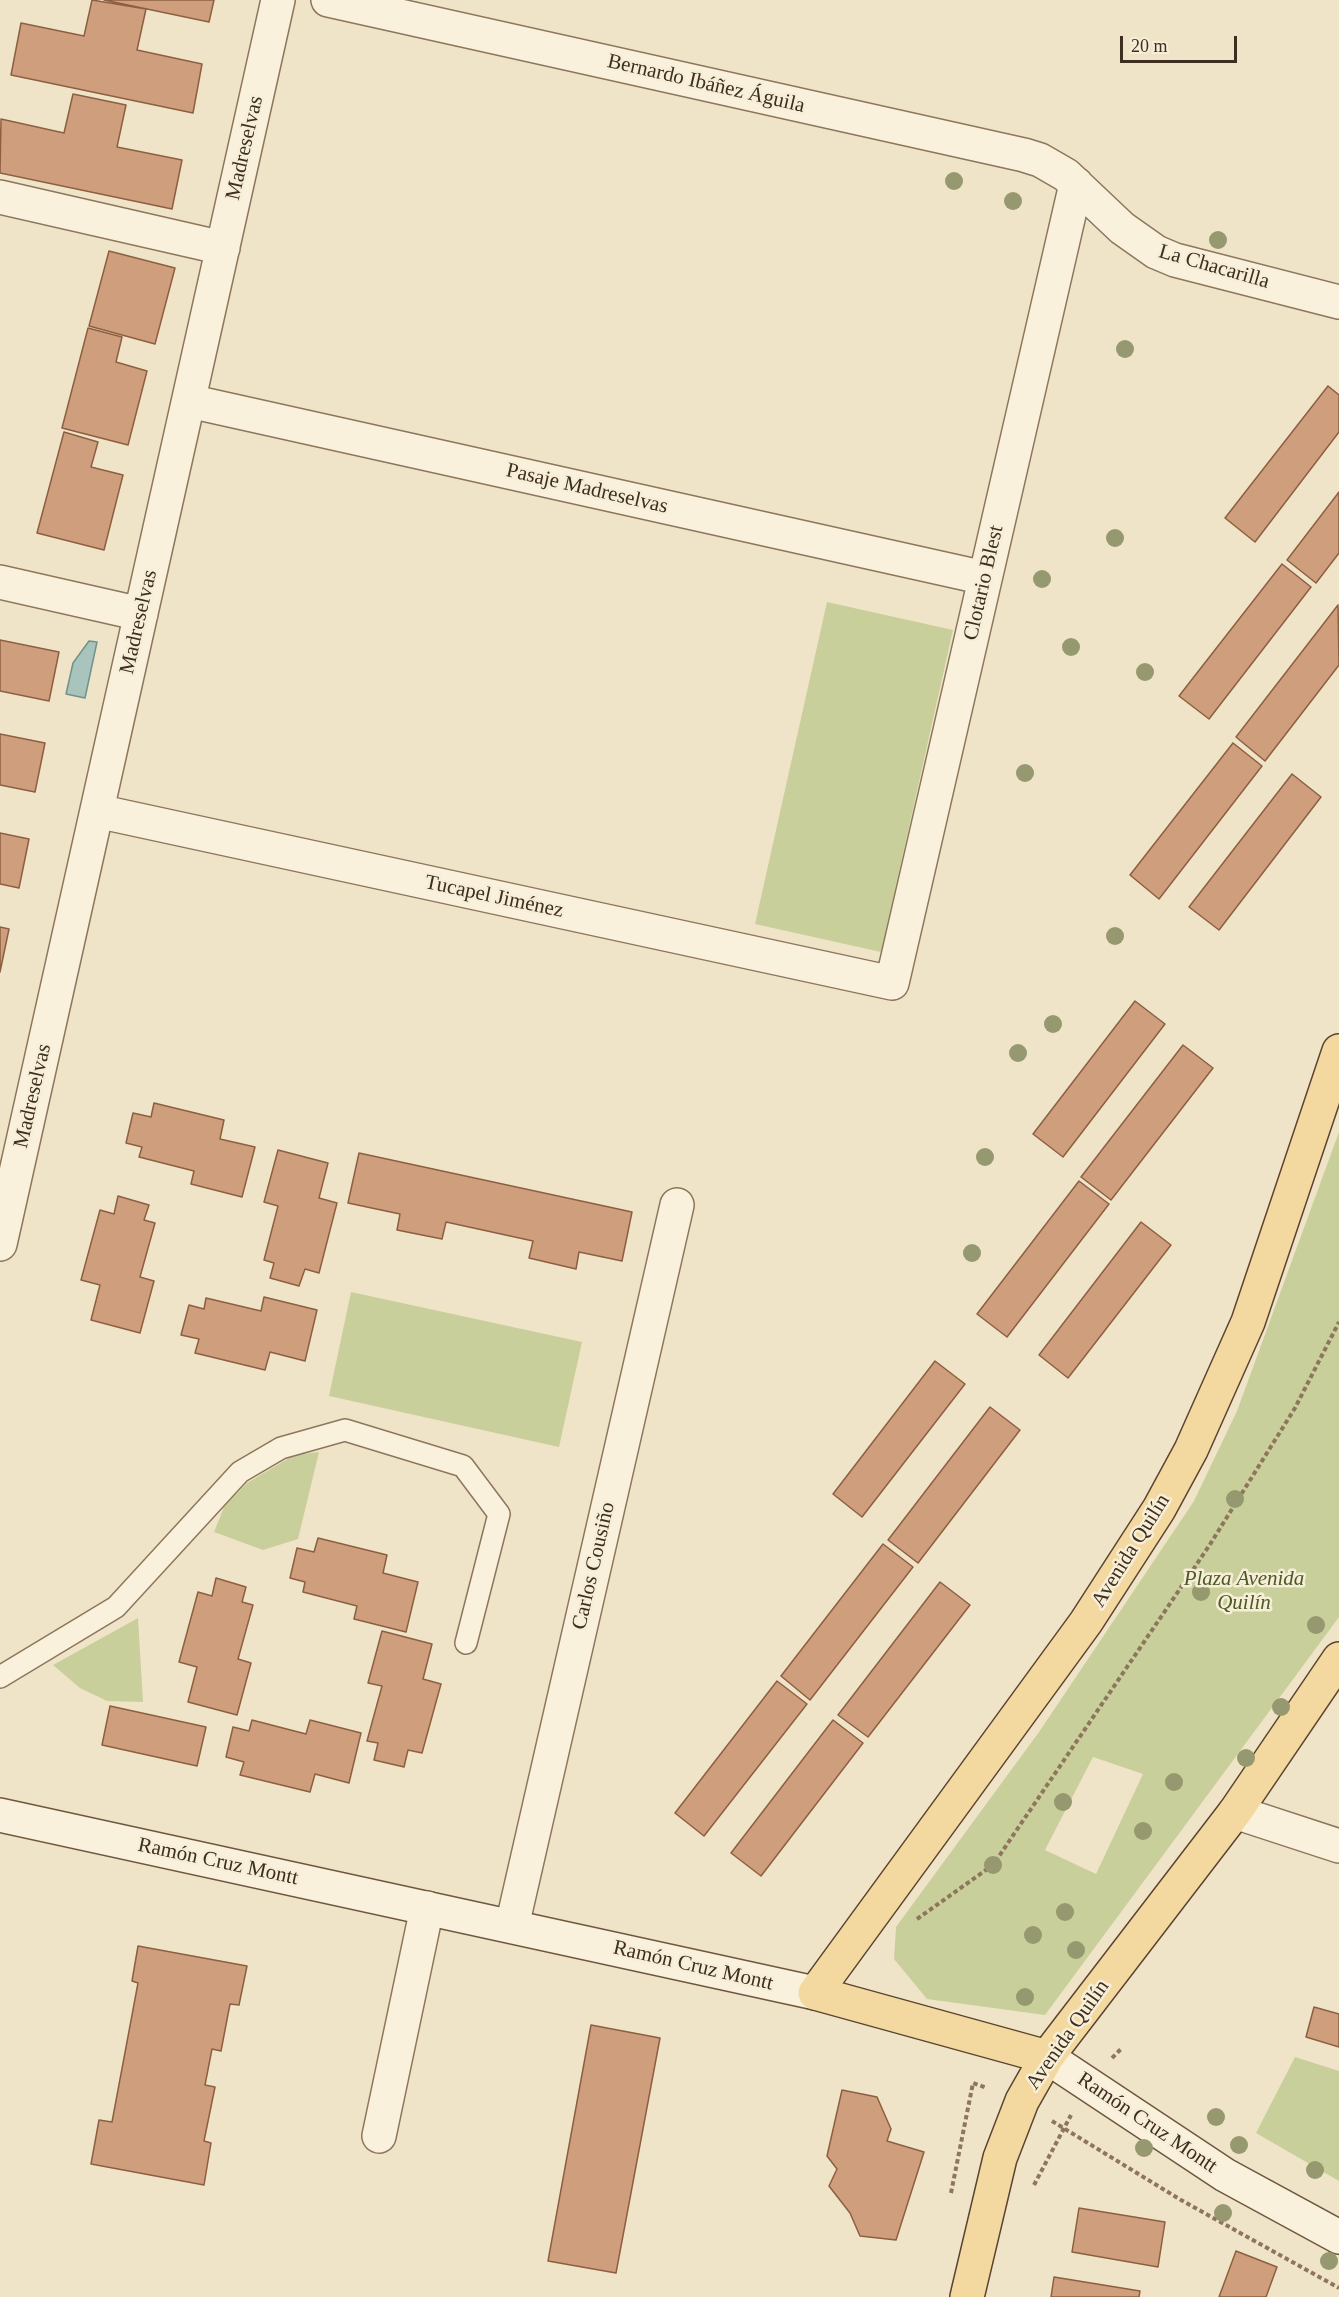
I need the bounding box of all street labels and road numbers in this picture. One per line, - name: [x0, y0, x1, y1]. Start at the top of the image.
- street label: Bernardo Ibáñez Águila: [605, 49, 807, 119]
- street label: Madreselvas: [221, 93, 269, 203]
- street label: La Chacarilla: [1156, 239, 1272, 295]
- street label: Pasaje Madreselvas: [504, 458, 670, 520]
- street label: Clotario Blest: [959, 523, 1009, 643]
- street label: Madreselvas: [115, 567, 163, 677]
- street label: Tucapel Jiménez: [422, 870, 566, 924]
- street label: Madreselvas: [9, 1041, 57, 1151]
- street label: Avenida Quilín: [1086, 1490, 1176, 1612]
- street label: Carlos Cousiño: [567, 1500, 621, 1632]
- street label: Ramón Cruz Montt: [136, 1833, 300, 1891]
- street label: Ramón Cruz Montt: [611, 1935, 775, 1997]
- street label: Avenida Quilín: [1021, 1975, 1115, 2095]
- street label: Ramón Cruz Montt: [1072, 2067, 1222, 2179]

